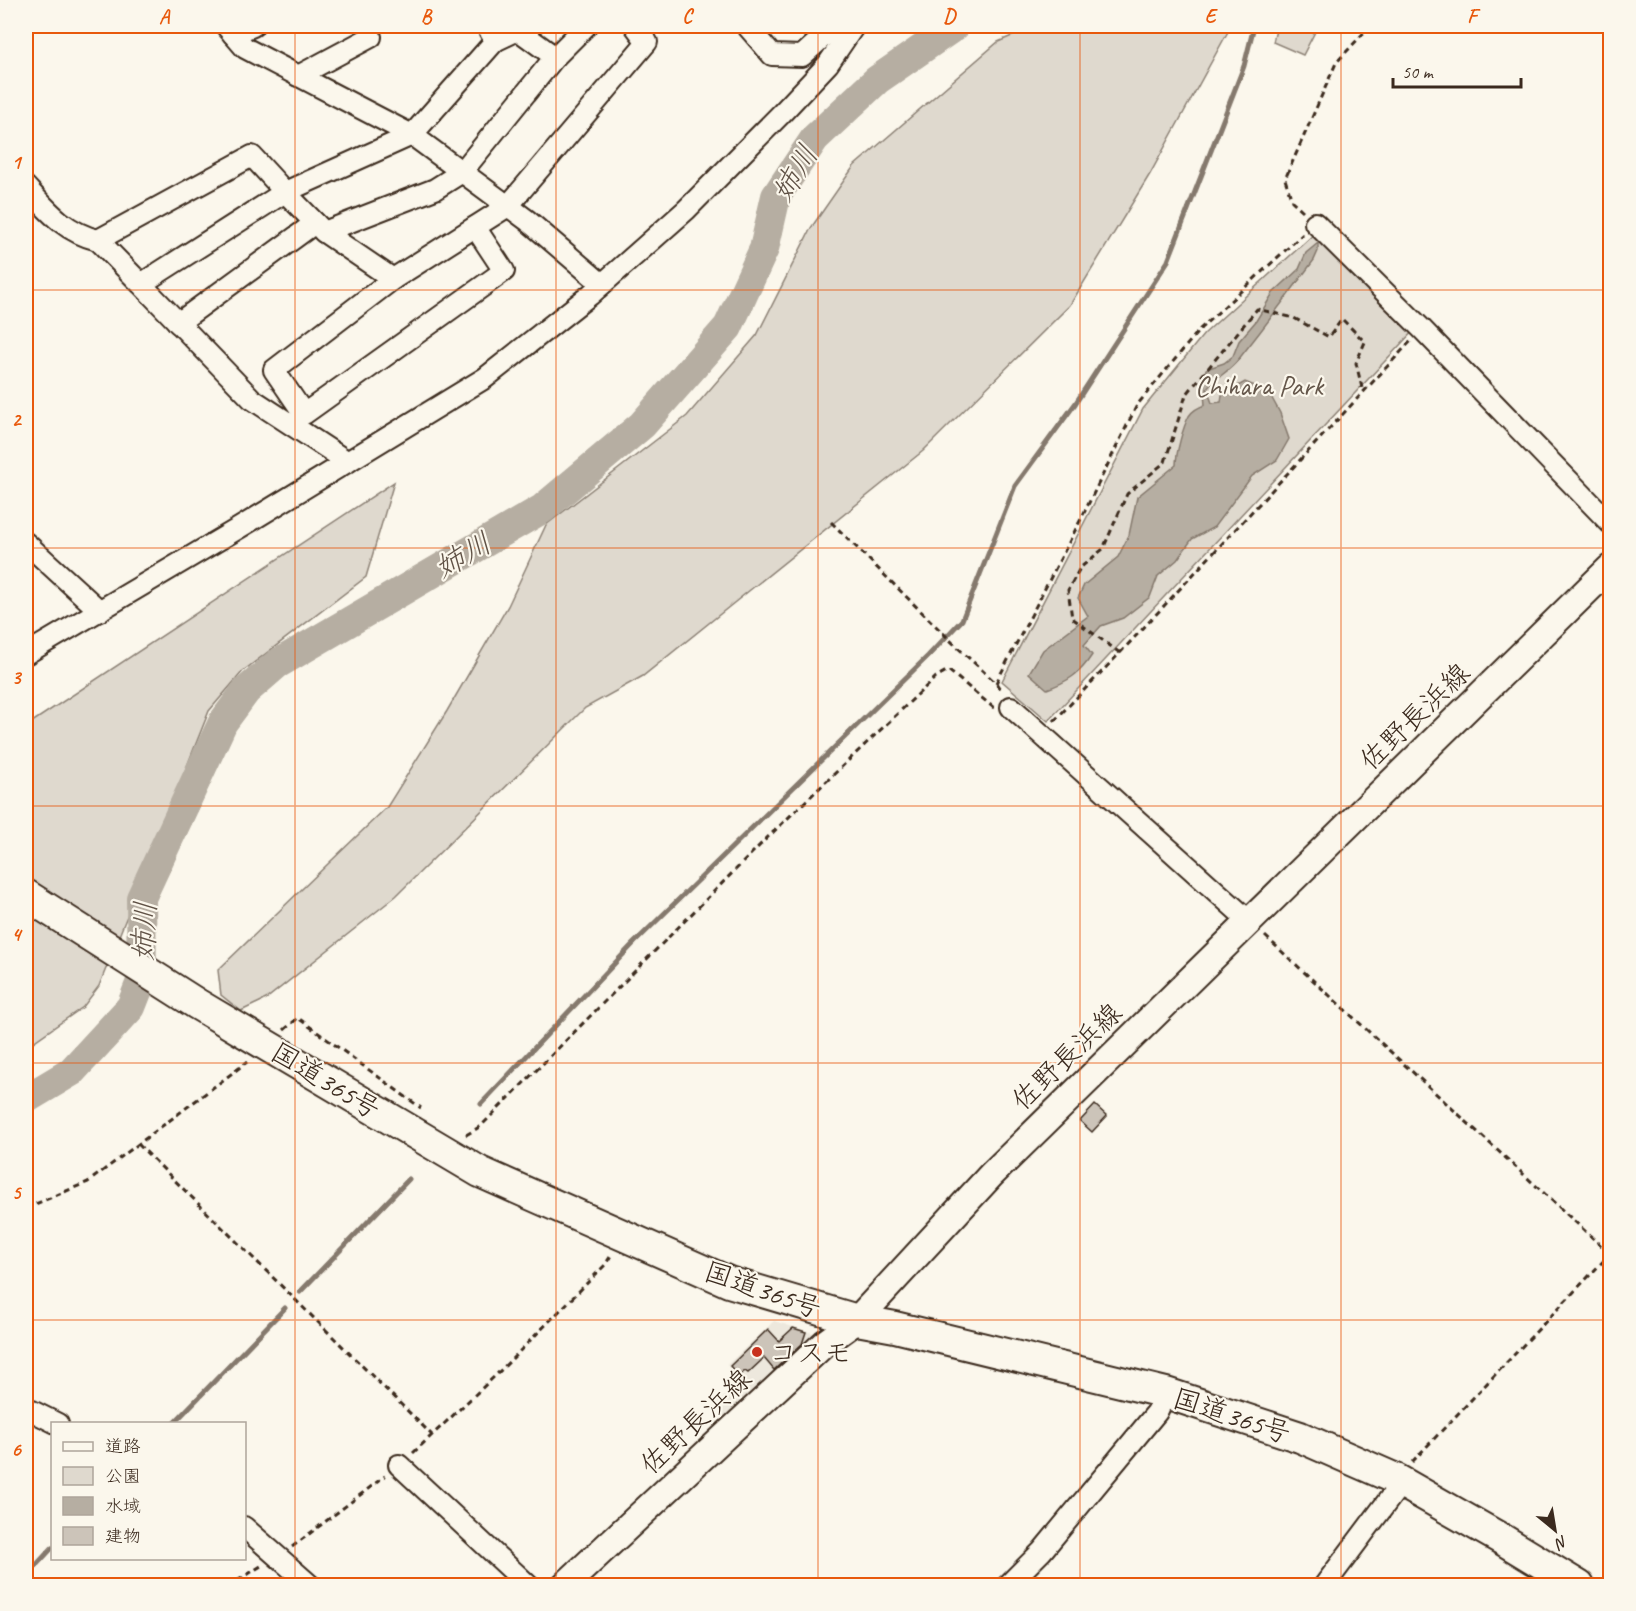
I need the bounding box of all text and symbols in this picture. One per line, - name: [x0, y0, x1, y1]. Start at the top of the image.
- text: A: [159, 4, 171, 29]
- text: B: [421, 4, 433, 29]
- text: C: [682, 4, 694, 29]
- text: D: [943, 4, 957, 29]
- text: E: [1205, 4, 1219, 29]
- text: F: [1467, 4, 1481, 29]
- scale bar: [1393, 51, 1520, 89]
- text: 50 m: [1402, 61, 1435, 83]
- water label: 姉川: [763, 137, 827, 209]
- text: 1: [12, 150, 23, 175]
- park label: Chihara Park: [1195, 368, 1325, 403]
- text: 2: [12, 407, 23, 432]
- water label: 姉川: [428, 524, 498, 586]
- street label: 佐野長浜線: [1352, 655, 1477, 778]
- text: 3: [12, 665, 23, 690]
- water label: 姉川: [123, 900, 165, 962]
- text: 4: [12, 922, 24, 947]
- street label: 佐野長浜線: [1004, 995, 1129, 1118]
- street label: 国道365号: [265, 1034, 387, 1127]
- text: 5: [12, 1180, 23, 1205]
- street label: 国道365号: [700, 1253, 826, 1326]
- place label: コスモ: [769, 1335, 852, 1370]
- marker: コスモ: [750, 1345, 764, 1359]
- street label: 佐野長浜線: [632, 1361, 758, 1482]
- street label: 国道365号: [1169, 1380, 1295, 1451]
- legend: [51, 1422, 246, 1560]
- text: 道路: [105, 1435, 141, 1457]
- text: 6: [11, 1437, 22, 1462]
- text: 公園: [105, 1465, 141, 1487]
- text: 水域: [105, 1495, 141, 1517]
- north arrow: [1525, 1500, 1585, 1560]
- text: 建物: [105, 1525, 141, 1547]
- text: N: [1550, 1531, 1571, 1555]

